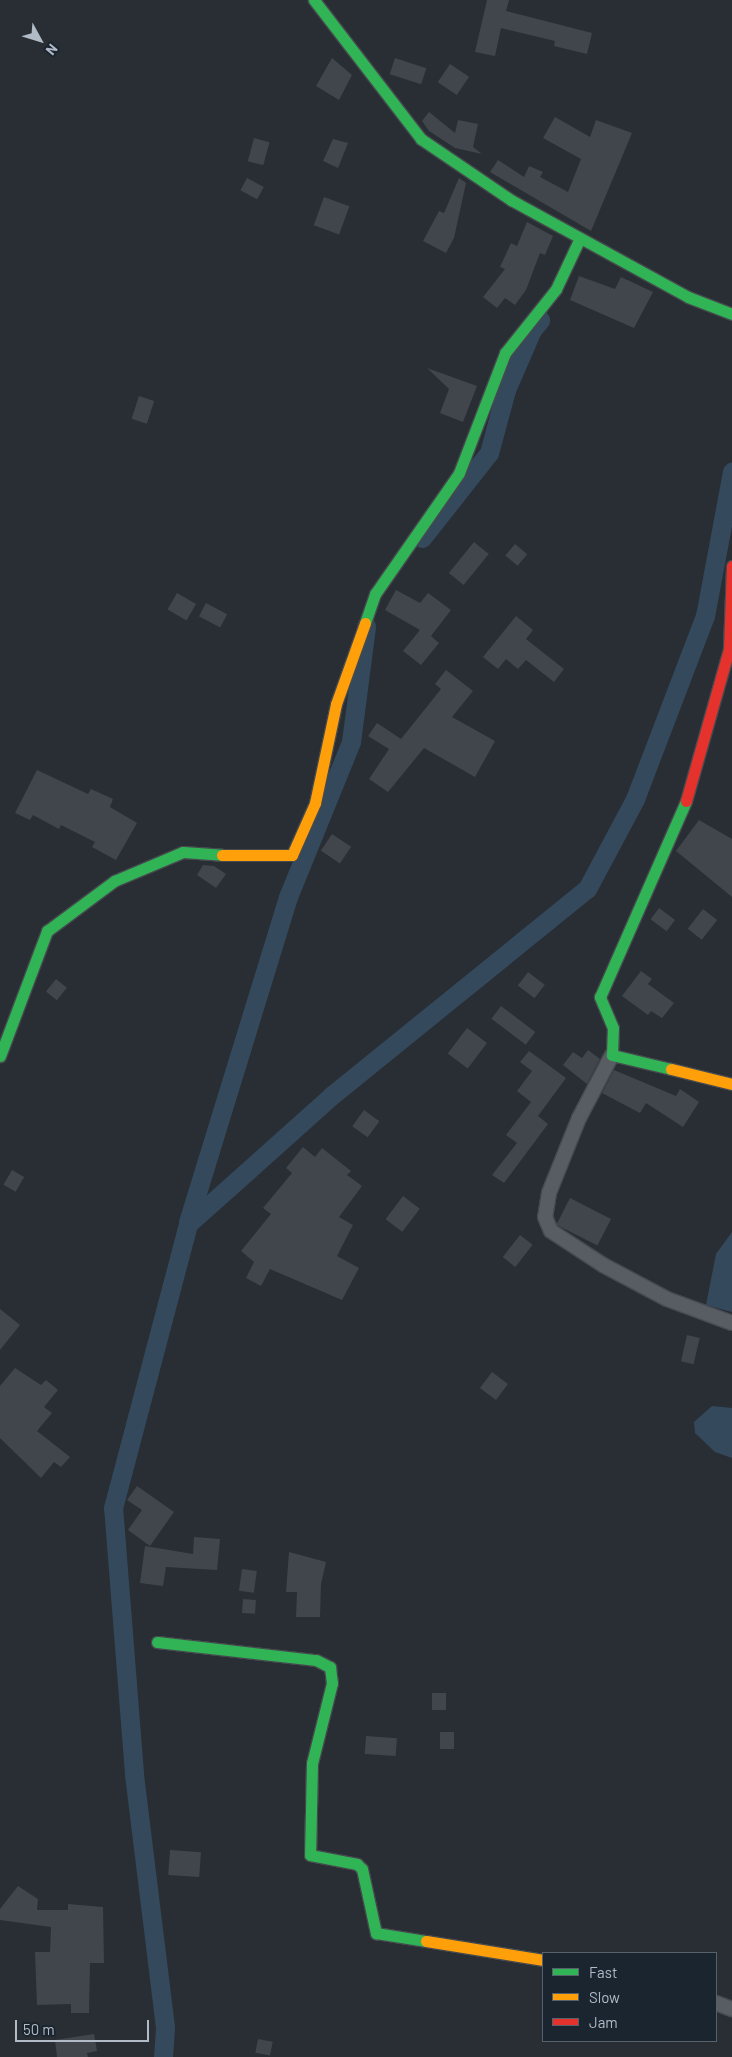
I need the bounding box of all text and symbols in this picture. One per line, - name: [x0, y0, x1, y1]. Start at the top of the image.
- north arrow: [15, 15, 65, 65]
- text: N: [43, 41, 62, 59]
- legend: [542, 1952, 717, 2042]
- text: Fast: [589, 1963, 617, 1981]
- text: Slow: [589, 1988, 620, 2006]
- scale bar: [18, 2010, 151, 2042]
- text: Jam: [589, 2013, 618, 2031]
- text: 50 m: [23, 2020, 55, 2038]

